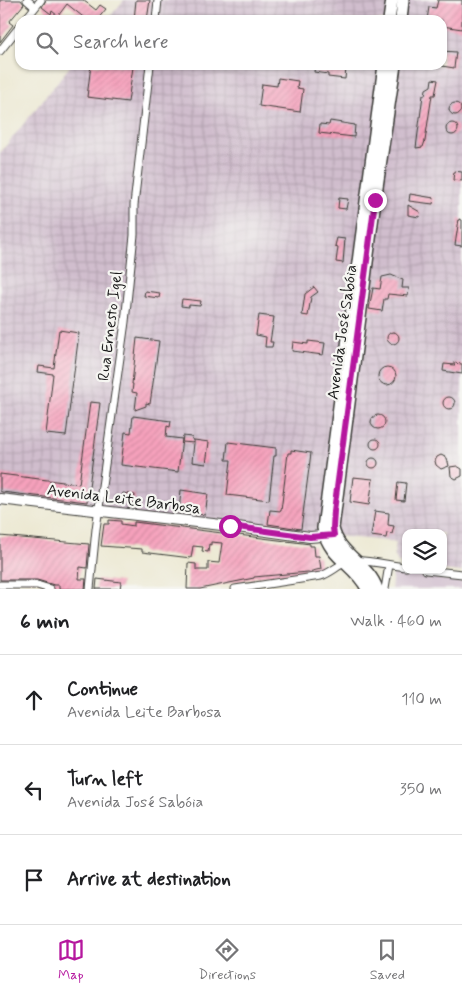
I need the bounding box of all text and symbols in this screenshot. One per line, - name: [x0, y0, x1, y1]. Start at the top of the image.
- search box: [15, 15, 447, 70]
- icon: search: [33, 29, 61, 57]
- text: Search here: [73, 30, 169, 55]
- route end: [364, 189, 387, 212]
- street label: Avenida José Sabóia: [323, 263, 362, 401]
- street label: Rua Ernesto Igel: [93, 270, 128, 382]
- street label: Avenida Leite Barbosa: [46, 480, 202, 519]
- route start: [219, 515, 242, 538]
- map controls: [402, 529, 447, 574]
- button: layers: [402, 529, 447, 574]
- text: 6 min: [20, 608, 70, 636]
- text: Walk · 460 m: [350, 611, 442, 632]
- text: Continue: [67, 677, 138, 702]
- icon: ahead: [20, 686, 48, 714]
- text: 110 m: [401, 689, 442, 710]
- text: Avenida Leite Barbosa: [67, 702, 222, 723]
- text: Turn left: [67, 767, 143, 792]
- icon: left: [20, 776, 48, 804]
- text: 350 m: [400, 779, 442, 800]
- text: Avenida José Sabóia: [67, 792, 203, 813]
- icon: arrive: [20, 866, 48, 894]
- text: Arrive at destination: [67, 867, 231, 892]
- tab: Map: [57, 936, 85, 984]
- tab: Directions: [199, 936, 256, 984]
- tab: Saved: [370, 936, 405, 984]

